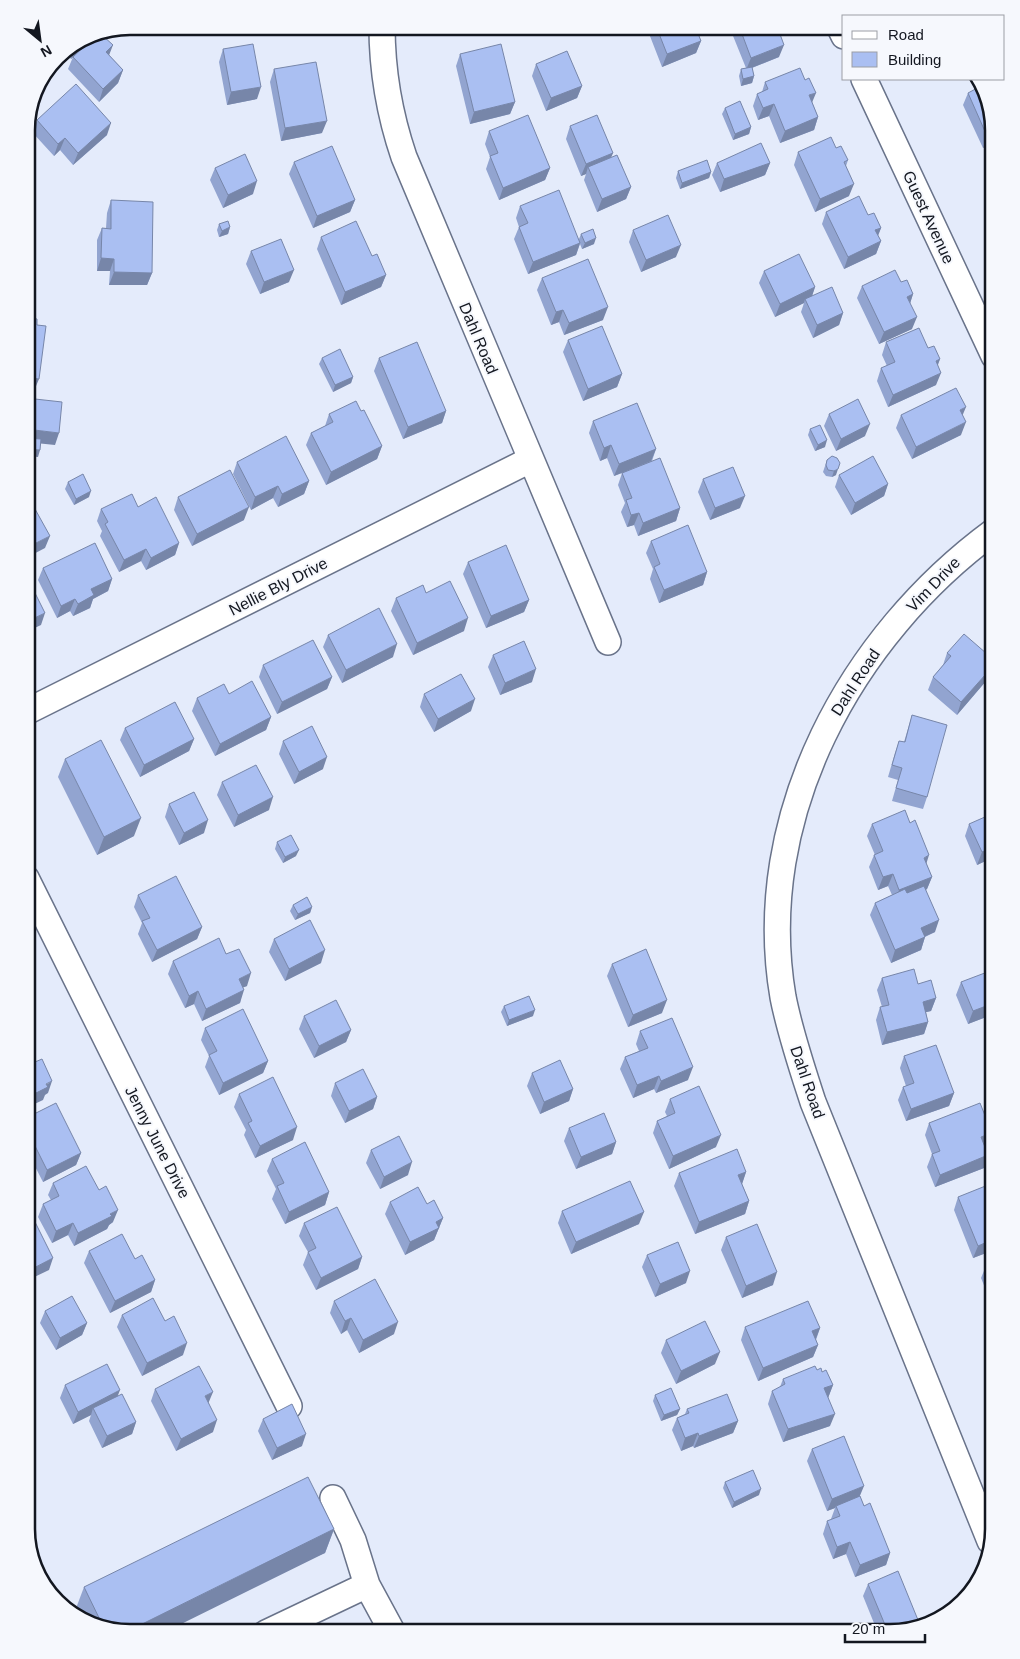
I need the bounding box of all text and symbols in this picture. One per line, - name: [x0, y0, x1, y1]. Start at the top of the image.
- north arrow: [15, 15, 65, 65]
- legend: [842, 15, 1005, 80]
- text: Road: [888, 26, 924, 43]
- text: N: [38, 42, 55, 61]
- text: Building: [888, 51, 941, 68]
- street label: Guest Avenue: [900, 168, 957, 266]
- street label: Dahl Road: [456, 300, 501, 376]
- street label: Nellie Bly Drive: [226, 554, 330, 619]
- street label: Vim Drive: [903, 554, 964, 615]
- street label: Dahl Road: [828, 646, 883, 719]
- street label: Dahl Road: [787, 1044, 828, 1121]
- street label: Jenny June Drive: [122, 1083, 193, 1201]
- scale bar: [845, 1612, 925, 1644]
- text: 20 m: [852, 1620, 885, 1637]

